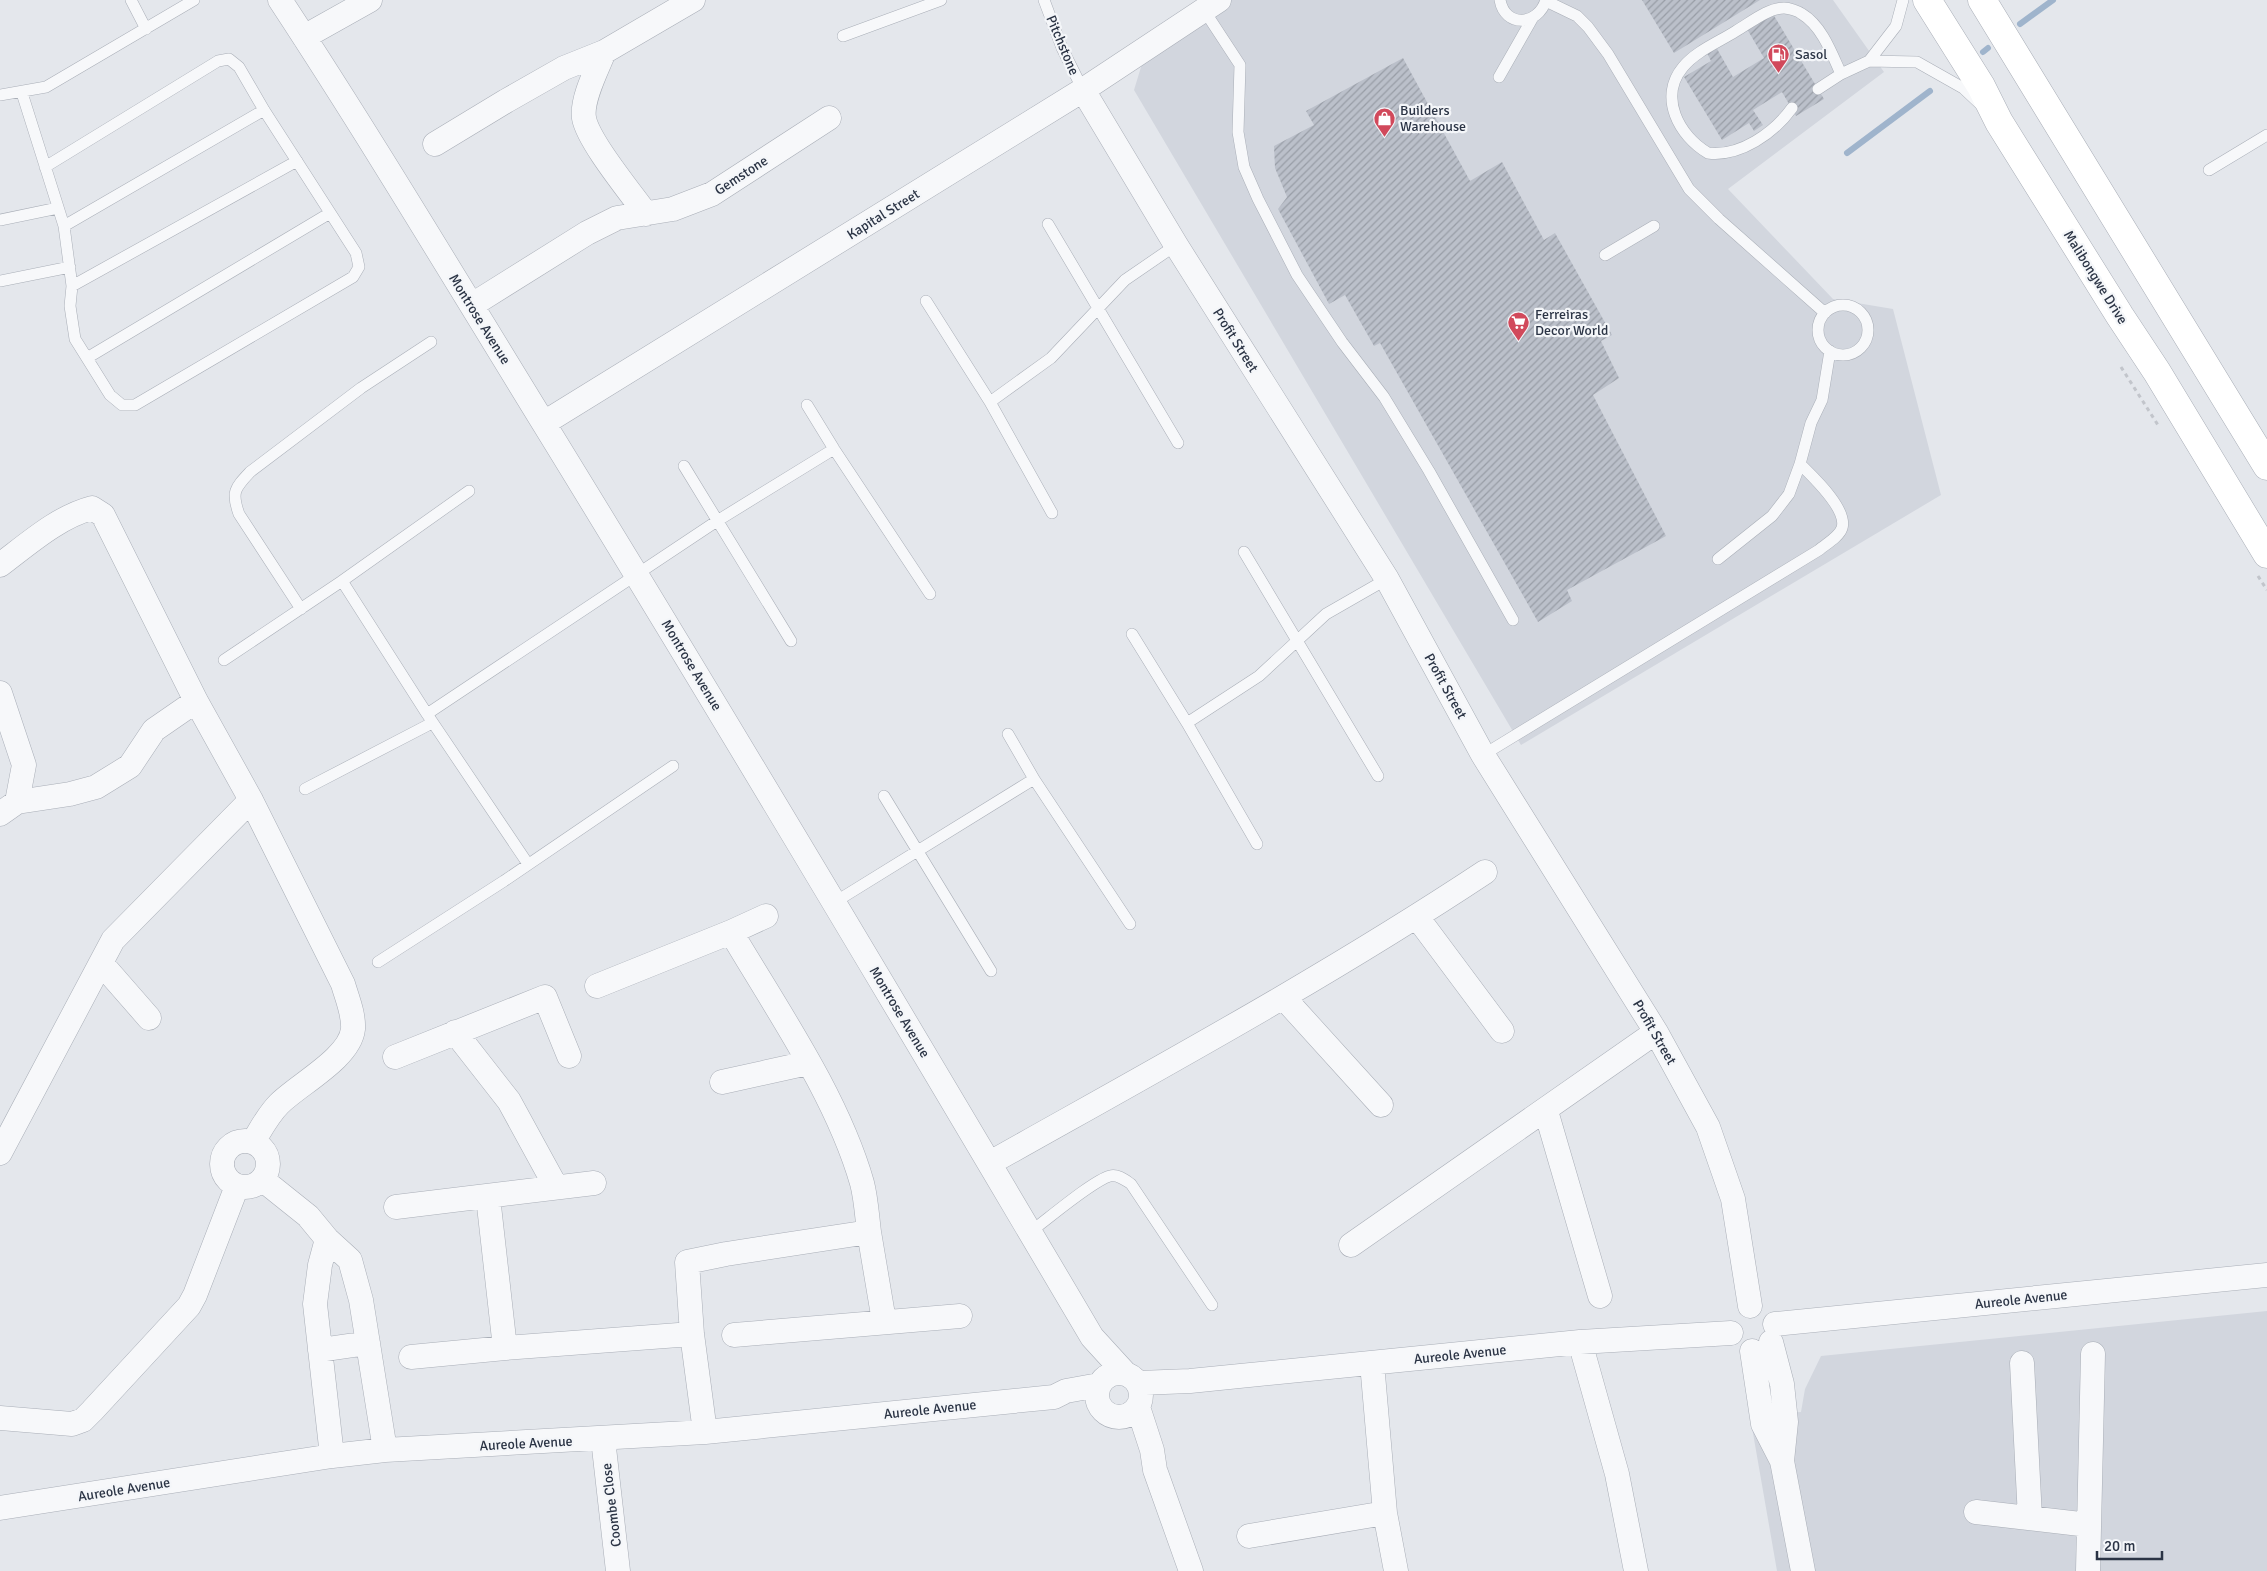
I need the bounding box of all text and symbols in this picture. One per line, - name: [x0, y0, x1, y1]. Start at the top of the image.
- street label: Pitchstone: [1042, 13, 1083, 78]
- fuel station icon: Sasol: [1767, 42, 1791, 73]
- place label: Sasol: [1795, 46, 1827, 63]
- place label: Builders Warehouse: [1400, 102, 1466, 135]
- shop icon: Builders Warehouse: [1372, 106, 1396, 137]
- street label: Gemstone: [711, 152, 771, 199]
- street label: Kapital Street: [844, 185, 923, 243]
- street label: Malibongwe Drive: [2060, 227, 2131, 327]
- street label: Montrose Avenue: [445, 271, 514, 368]
- street label: Profit Street: [1209, 305, 1262, 376]
- place label: Ferreiras Decor World: [1535, 306, 1608, 339]
- supermarket icon: Ferreiras Decor World: [1507, 310, 1531, 341]
- street label: Montrose Avenue: [658, 617, 725, 714]
- street label: Profit Street: [1421, 650, 1471, 722]
- street label: Montrose Avenue: [866, 964, 933, 1061]
- street label: Profit Street: [1629, 997, 1680, 1068]
- street label: Aureole Avenue: [1974, 1286, 2068, 1313]
- street label: Aureole Avenue: [1413, 1341, 1507, 1368]
- street label: Aureole Avenue: [883, 1396, 977, 1423]
- street label: Aureole Avenue: [479, 1433, 573, 1454]
- street label: Coombe Close: [598, 1462, 625, 1548]
- street label: Aureole Avenue: [77, 1474, 171, 1505]
- scale bar: [2097, 1528, 2162, 1560]
- text: 20 m: [2104, 1537, 2135, 1555]

